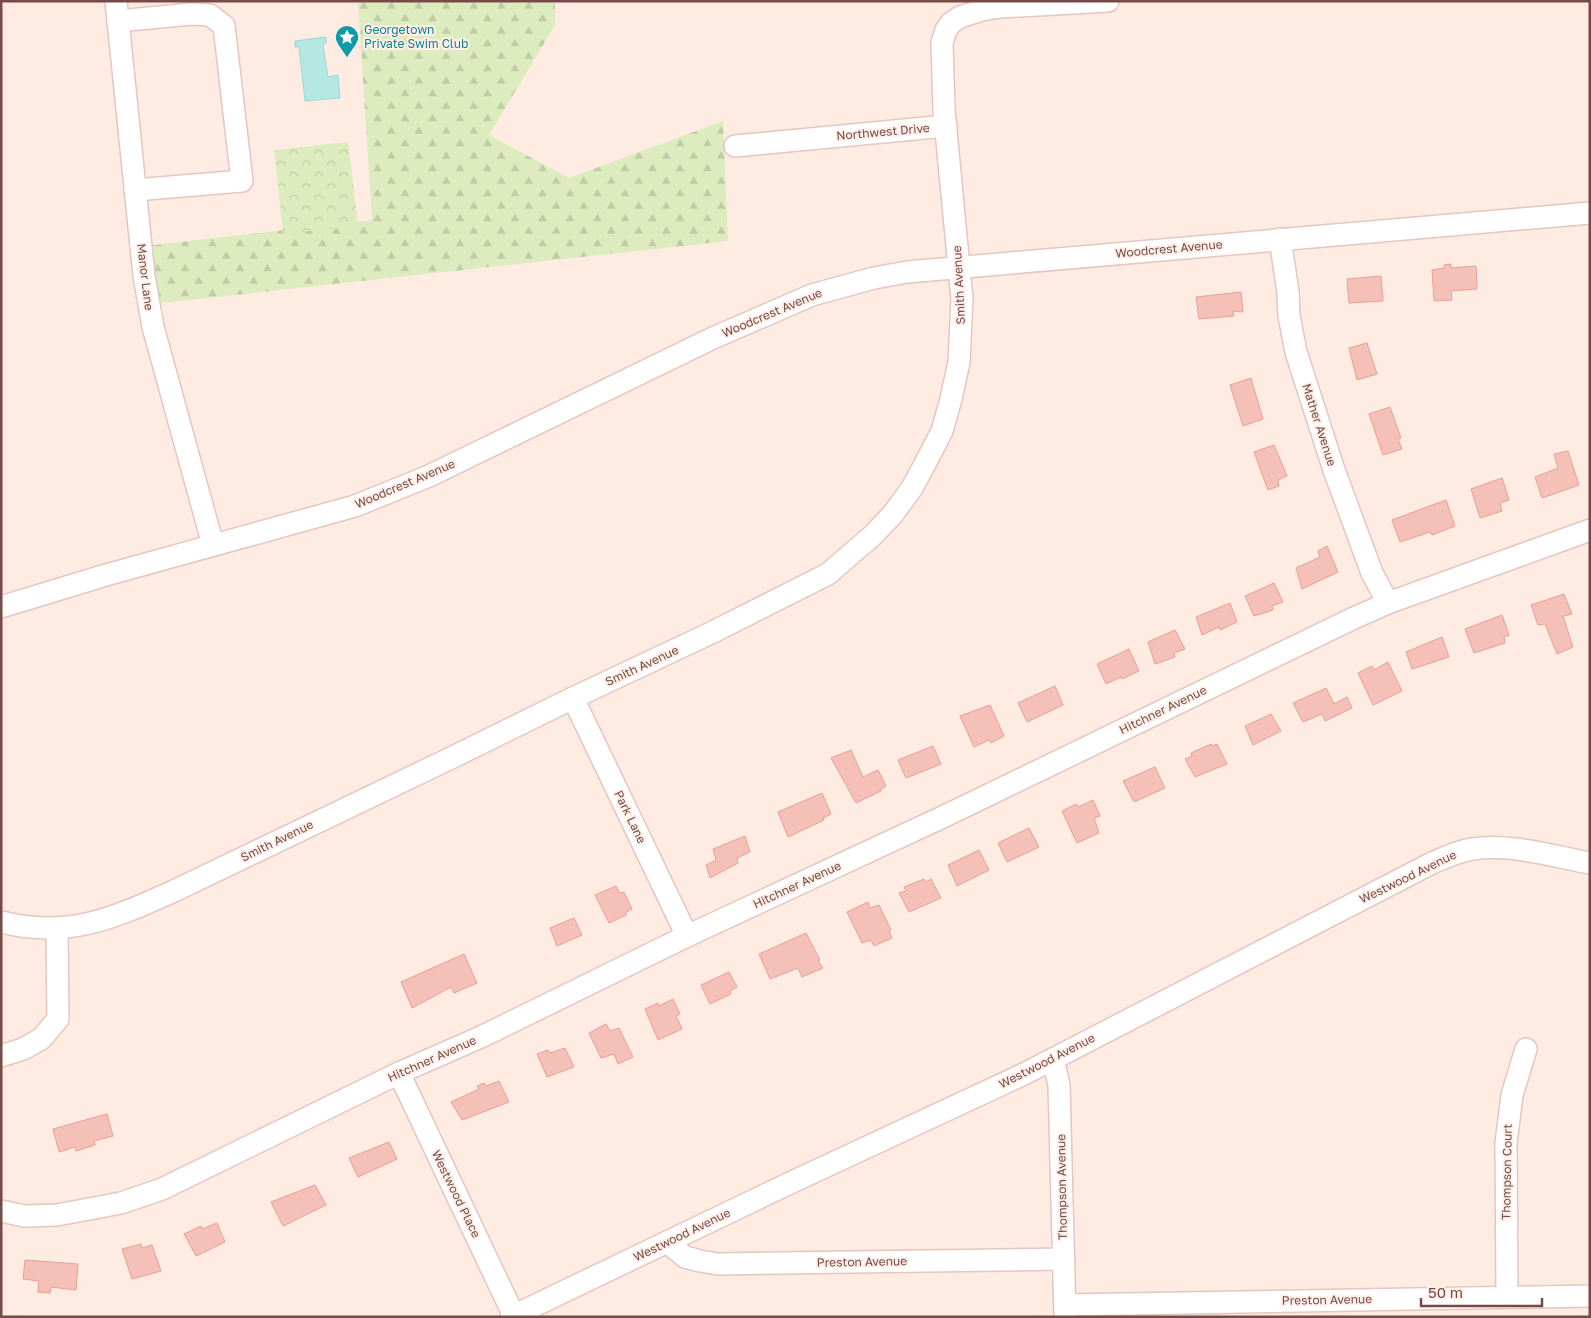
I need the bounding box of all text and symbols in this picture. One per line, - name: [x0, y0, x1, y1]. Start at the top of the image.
- place label: Georgetown Private Swim Club: [364, 22, 468, 51]
- place icon: Georgetown Private Swim Club: [334, 24, 360, 58]
- street label: Northwest Drive: [836, 120, 930, 143]
- street label: Woodcrest Avenue: [1115, 236, 1223, 261]
- street label: Manor Lane: [134, 243, 157, 311]
- street label: Smith Avenue: [949, 245, 968, 325]
- street label: Woodcrest Avenue: [719, 285, 824, 340]
- street label: Mather Avenue: [1299, 382, 1340, 468]
- street label: Woodcrest Avenue: [352, 456, 457, 511]
- street label: Smith Avenue: [603, 642, 681, 689]
- street label: Hitchner Avenue: [1117, 682, 1209, 737]
- street label: Park Lane: [611, 788, 650, 846]
- street label: Smith Avenue: [238, 816, 316, 865]
- street label: Westwood Avenue: [1357, 847, 1459, 907]
- street label: Hitchner Avenue: [750, 858, 843, 912]
- street label: Westwood Avenue: [996, 1030, 1097, 1091]
- street label: Hitchner Avenue: [385, 1032, 478, 1085]
- street label: Thompson Court: [1498, 1124, 1515, 1220]
- street label: Thompson Avenue: [1053, 1134, 1070, 1240]
- street label: Westwood Place: [429, 1148, 484, 1240]
- street label: Westwood Avenue: [631, 1205, 733, 1265]
- street label: Preston Avenue: [817, 1253, 907, 1270]
- scale bar: [1421, 1276, 1542, 1308]
- text: 50 m: [1428, 1283, 1463, 1301]
- street label: Preston Avenue: [1282, 1291, 1372, 1308]

